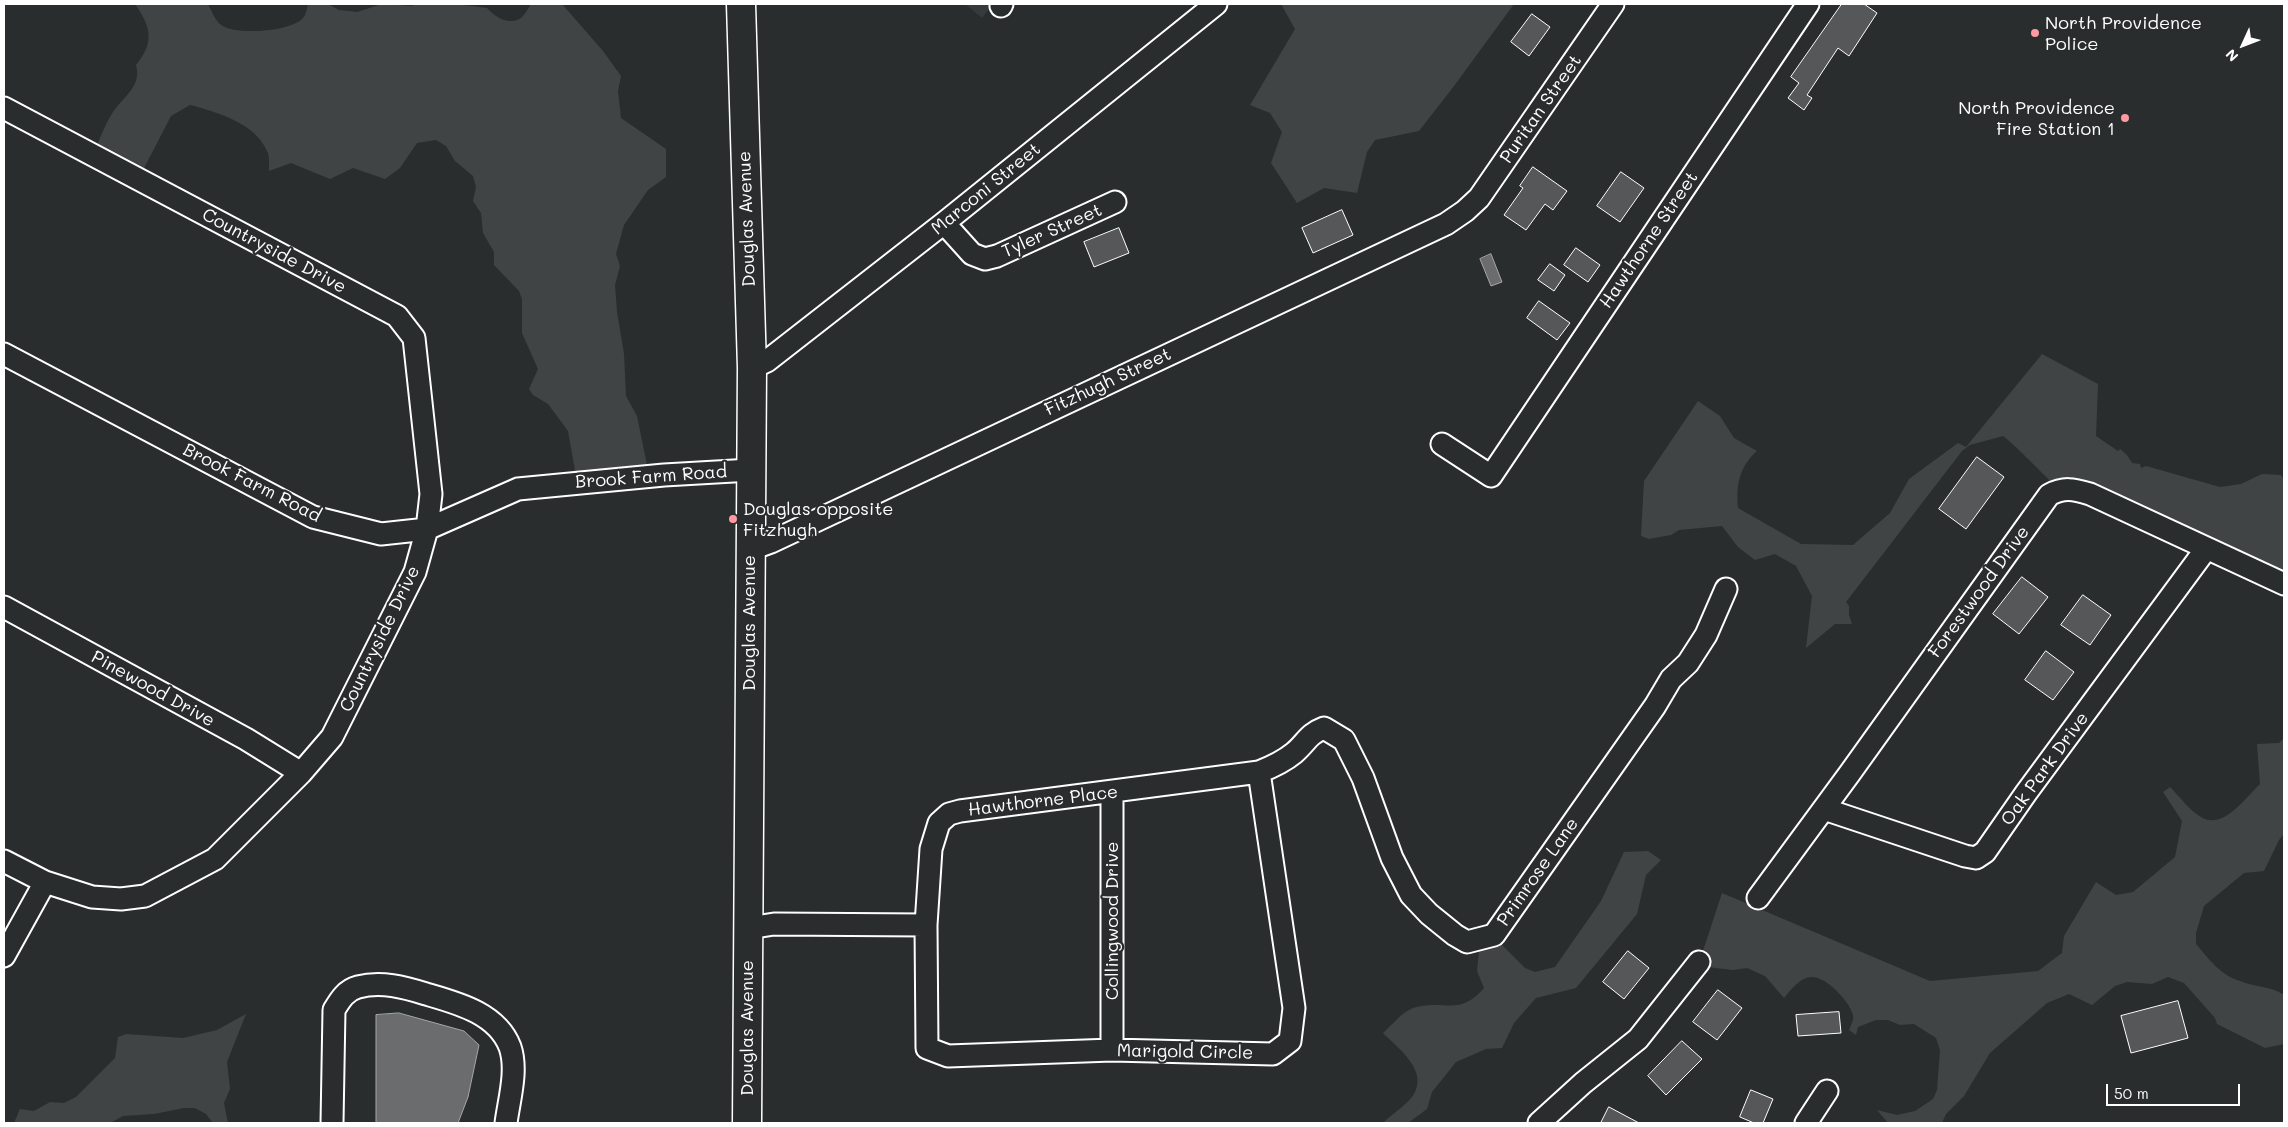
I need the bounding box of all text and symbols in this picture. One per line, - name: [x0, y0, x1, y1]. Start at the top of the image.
- place label: North Providence Police: [2045, 12, 2202, 54]
- north arrow: [2218, 20, 2268, 70]
- marker: North Providence Police: [2029, 27, 2041, 39]
- text: N: [2221, 45, 2242, 66]
- street label: Puritan Street: [1496, 51, 1586, 167]
- place label: North Providence Fire Station 1: [1958, 97, 2115, 140]
- marker: North Providence Fire Station 1: [2119, 112, 2131, 124]
- street label: Marconi Street: [927, 138, 1045, 240]
- street label: Douglas Avenue: [734, 151, 760, 287]
- street label: Hawthorne Street: [1595, 168, 1703, 312]
- street label: Tyler Street: [999, 199, 1105, 263]
- street label: Countryside Drive: [198, 204, 350, 298]
- street label: Fitzhugh Street: [1041, 343, 1175, 421]
- street label: Brook Farm Road: [179, 439, 325, 527]
- street label: Brook Farm Road: [574, 461, 728, 493]
- place label: Douglas opposite Fitzhugh: [743, 498, 893, 540]
- marker: Douglas opposite Fitzhugh: [727, 513, 739, 525]
- street label: Forestwood Drive: [1924, 522, 2034, 662]
- street label: Douglas Avenue: [738, 555, 760, 691]
- street label: Countryside Drive: [335, 562, 425, 716]
- street label: Pinewood Drive: [88, 646, 218, 732]
- street label: Oak Park Drive: [1997, 708, 2093, 830]
- street label: Hawthorne Place: [967, 781, 1119, 821]
- street label: Primrose Lane: [1493, 814, 1583, 930]
- street label: Collingwood Drive: [1101, 842, 1123, 1000]
- street label: Douglas Avenue: [736, 960, 758, 1096]
- street label: Marigold Circle: [1117, 1040, 1253, 1064]
- scale bar: [2108, 1074, 2242, 1106]
- text: 50 m: [2114, 1083, 2149, 1103]

